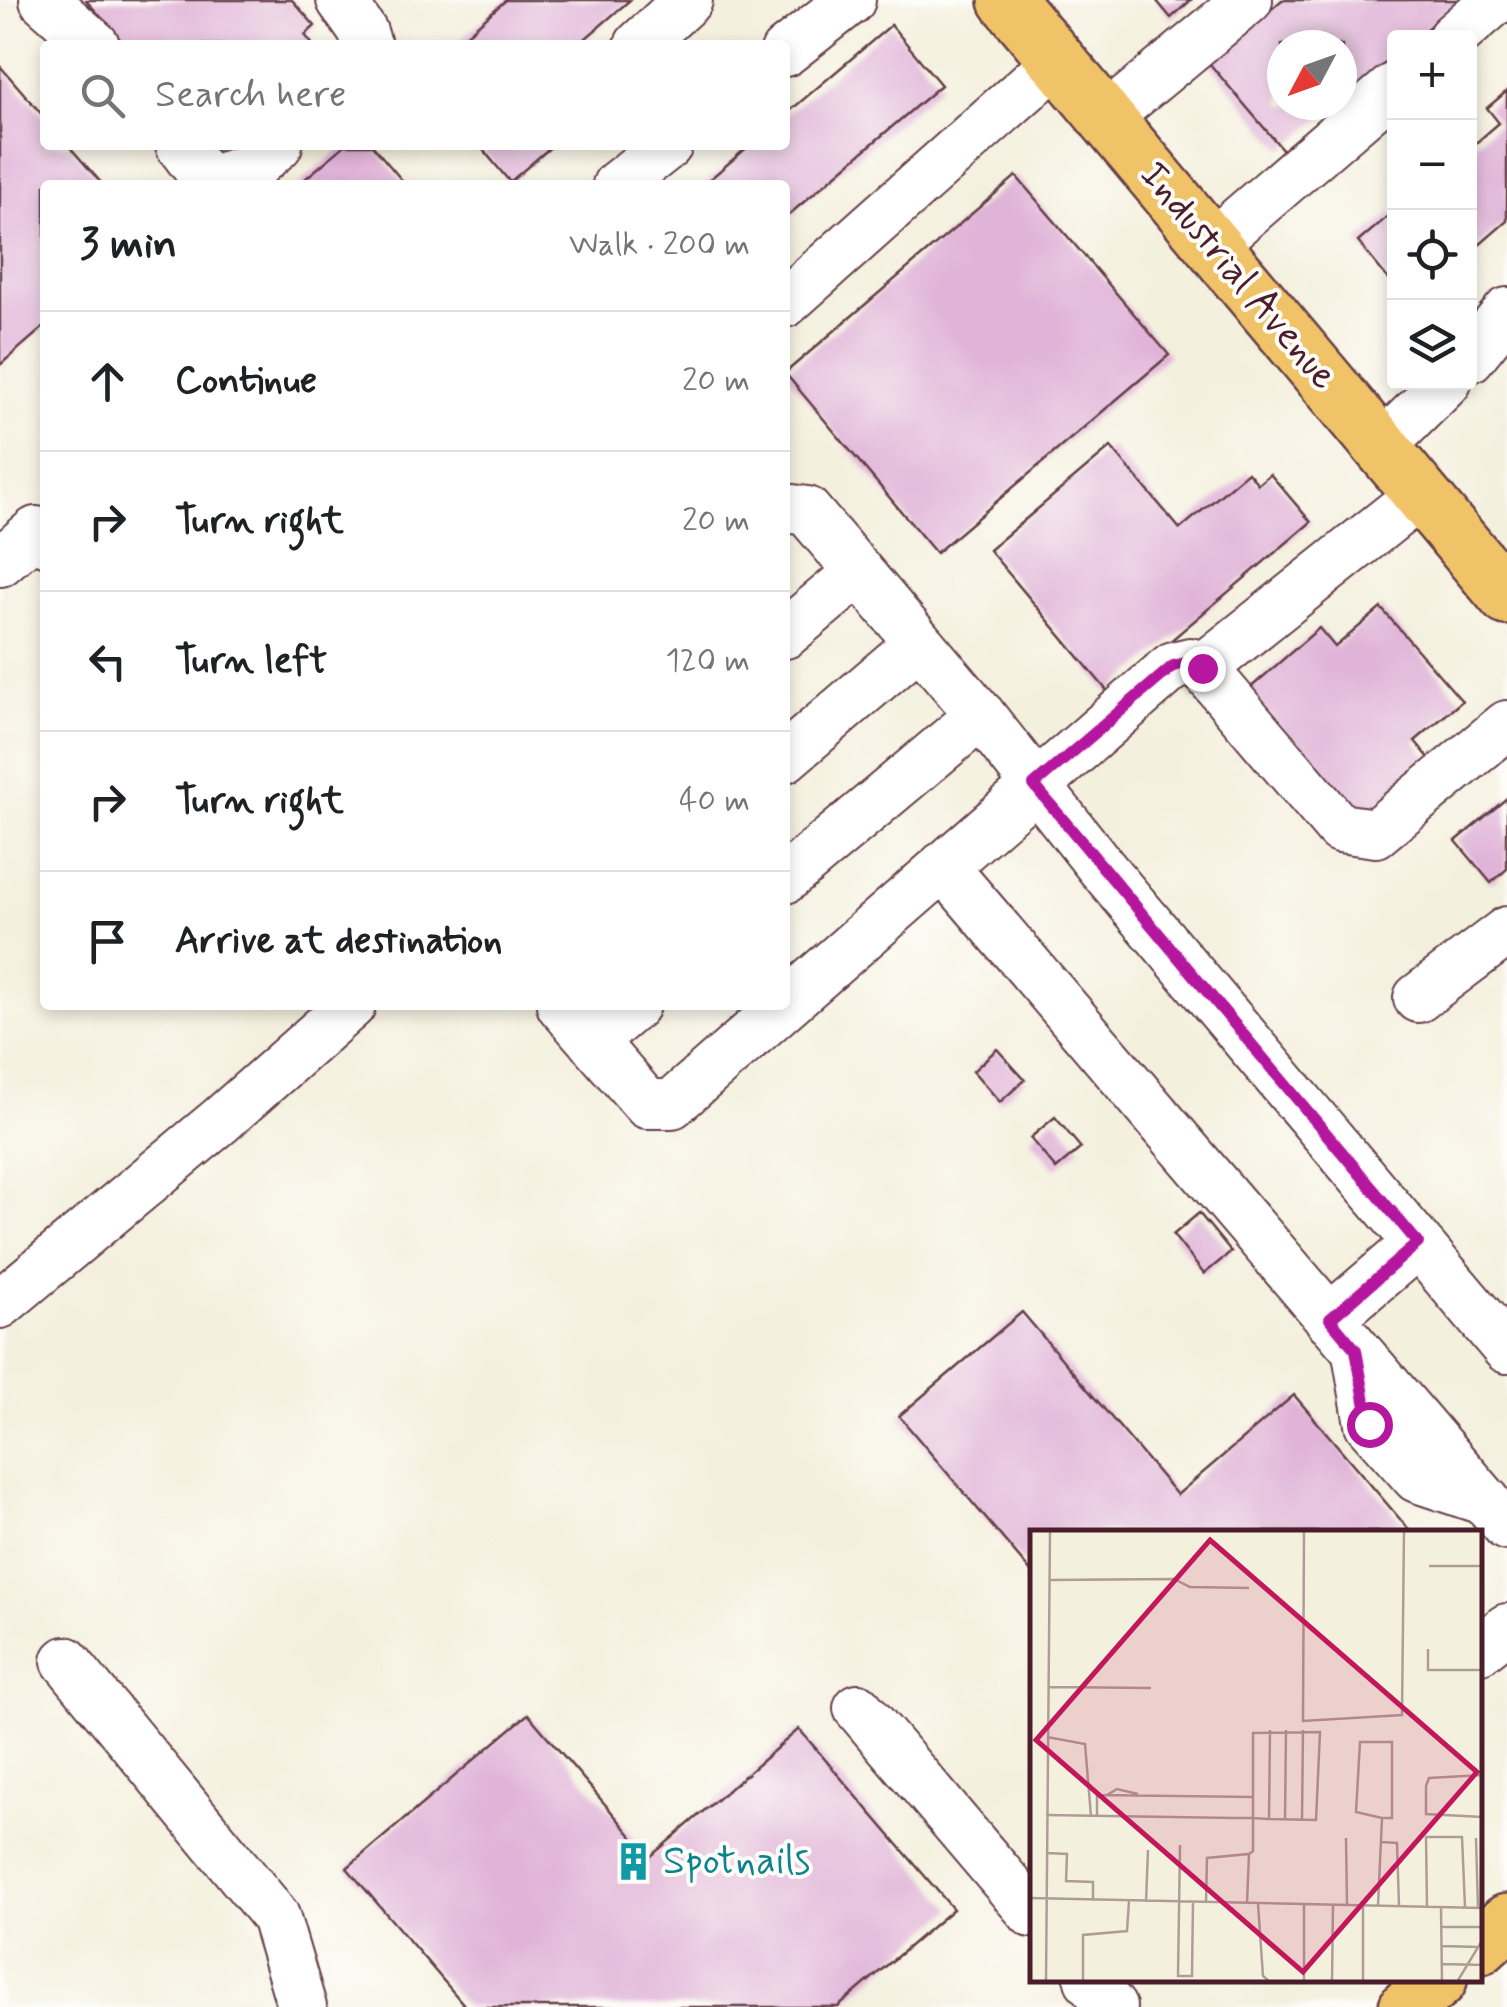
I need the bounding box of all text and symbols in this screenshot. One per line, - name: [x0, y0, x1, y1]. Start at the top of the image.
- north arrow: [1267, 30, 1357, 120]
- map controls: [1387, 30, 1477, 390]
- button: +: [1387, 30, 1477, 120]
- search box: [40, 40, 790, 150]
- icon: search: [75, 68, 130, 123]
- text: Search here: [155, 71, 346, 120]
- button: −: [1387, 120, 1477, 210]
- street label: Industrial Avenue: [1127, 151, 1349, 401]
- button: locate: [1387, 210, 1477, 300]
- text: 3 min: [80, 218, 177, 273]
- text: Walk · 200 m: [569, 224, 750, 266]
- button: layers: [1387, 300, 1477, 390]
- icon: ahead: [80, 354, 135, 409]
- text: Continue: [175, 357, 317, 406]
- text: 20 m: [682, 360, 750, 402]
- icon: right: [80, 494, 135, 549]
- text: Turn right: [175, 497, 344, 546]
- text: 20 m: [682, 500, 750, 542]
- icon: left: [80, 634, 135, 689]
- text: Turn left: [175, 637, 327, 686]
- text: 120 m: [665, 640, 750, 682]
- route end: [1180, 646, 1226, 692]
- icon: right: [80, 774, 135, 829]
- text: Turn right: [175, 777, 344, 826]
- text: 40 m: [679, 780, 750, 822]
- icon: arrive: [80, 914, 135, 969]
- text: Arrive at destination: [175, 917, 502, 966]
- route start: [1347, 1402, 1393, 1448]
- inset map: [1030, 1530, 1482, 1982]
- place label: Spotnails: [663, 1836, 810, 1888]
- building icon: Spotnails: [612, 1841, 654, 1883]

